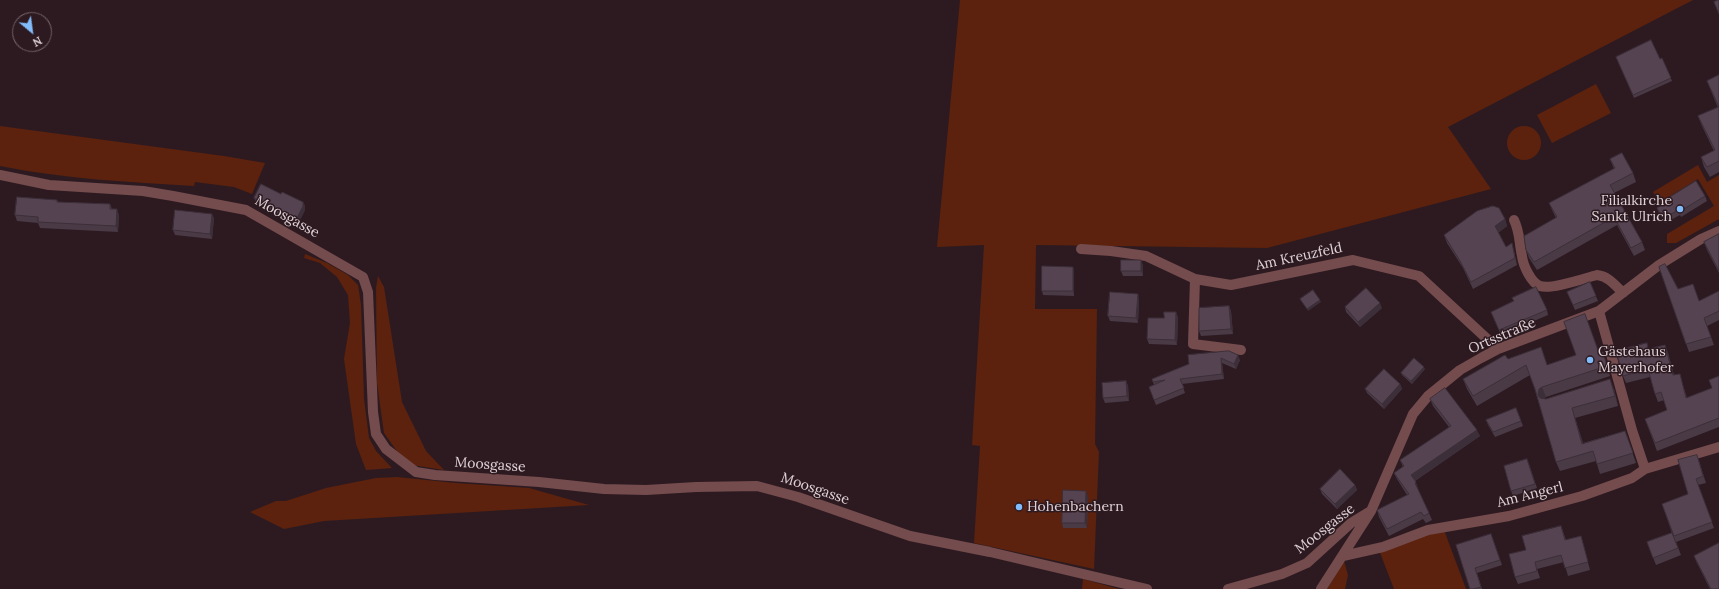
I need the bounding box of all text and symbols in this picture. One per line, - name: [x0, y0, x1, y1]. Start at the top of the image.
- north arrow: [12, 12, 52, 52]
- text: N: [30, 33, 44, 50]
- street label: Moosgasse: [252, 192, 322, 242]
- place label: Filialkirche Sankt Ulrich: [1592, 193, 1672, 226]
- marker: Filialkirche Sankt Ulrich: [1675, 204, 1685, 214]
- street label: Am Kreuzfeld: [1254, 240, 1344, 274]
- street label: Ortsstraße: [1466, 314, 1538, 358]
- place label: Gästehaus Mayerhofer: [1598, 344, 1674, 376]
- marker: Gästehaus Mayerhofer: [1585, 355, 1595, 365]
- street label: Moosgasse: [454, 454, 526, 476]
- street label: Moosgasse: [779, 469, 851, 509]
- street label: Am Angerl: [1495, 479, 1565, 511]
- place label: Hohenbachern: [1027, 499, 1124, 515]
- street label: Moosgasse: [1292, 500, 1358, 558]
- marker: Hohenbachern: [1014, 502, 1024, 512]

